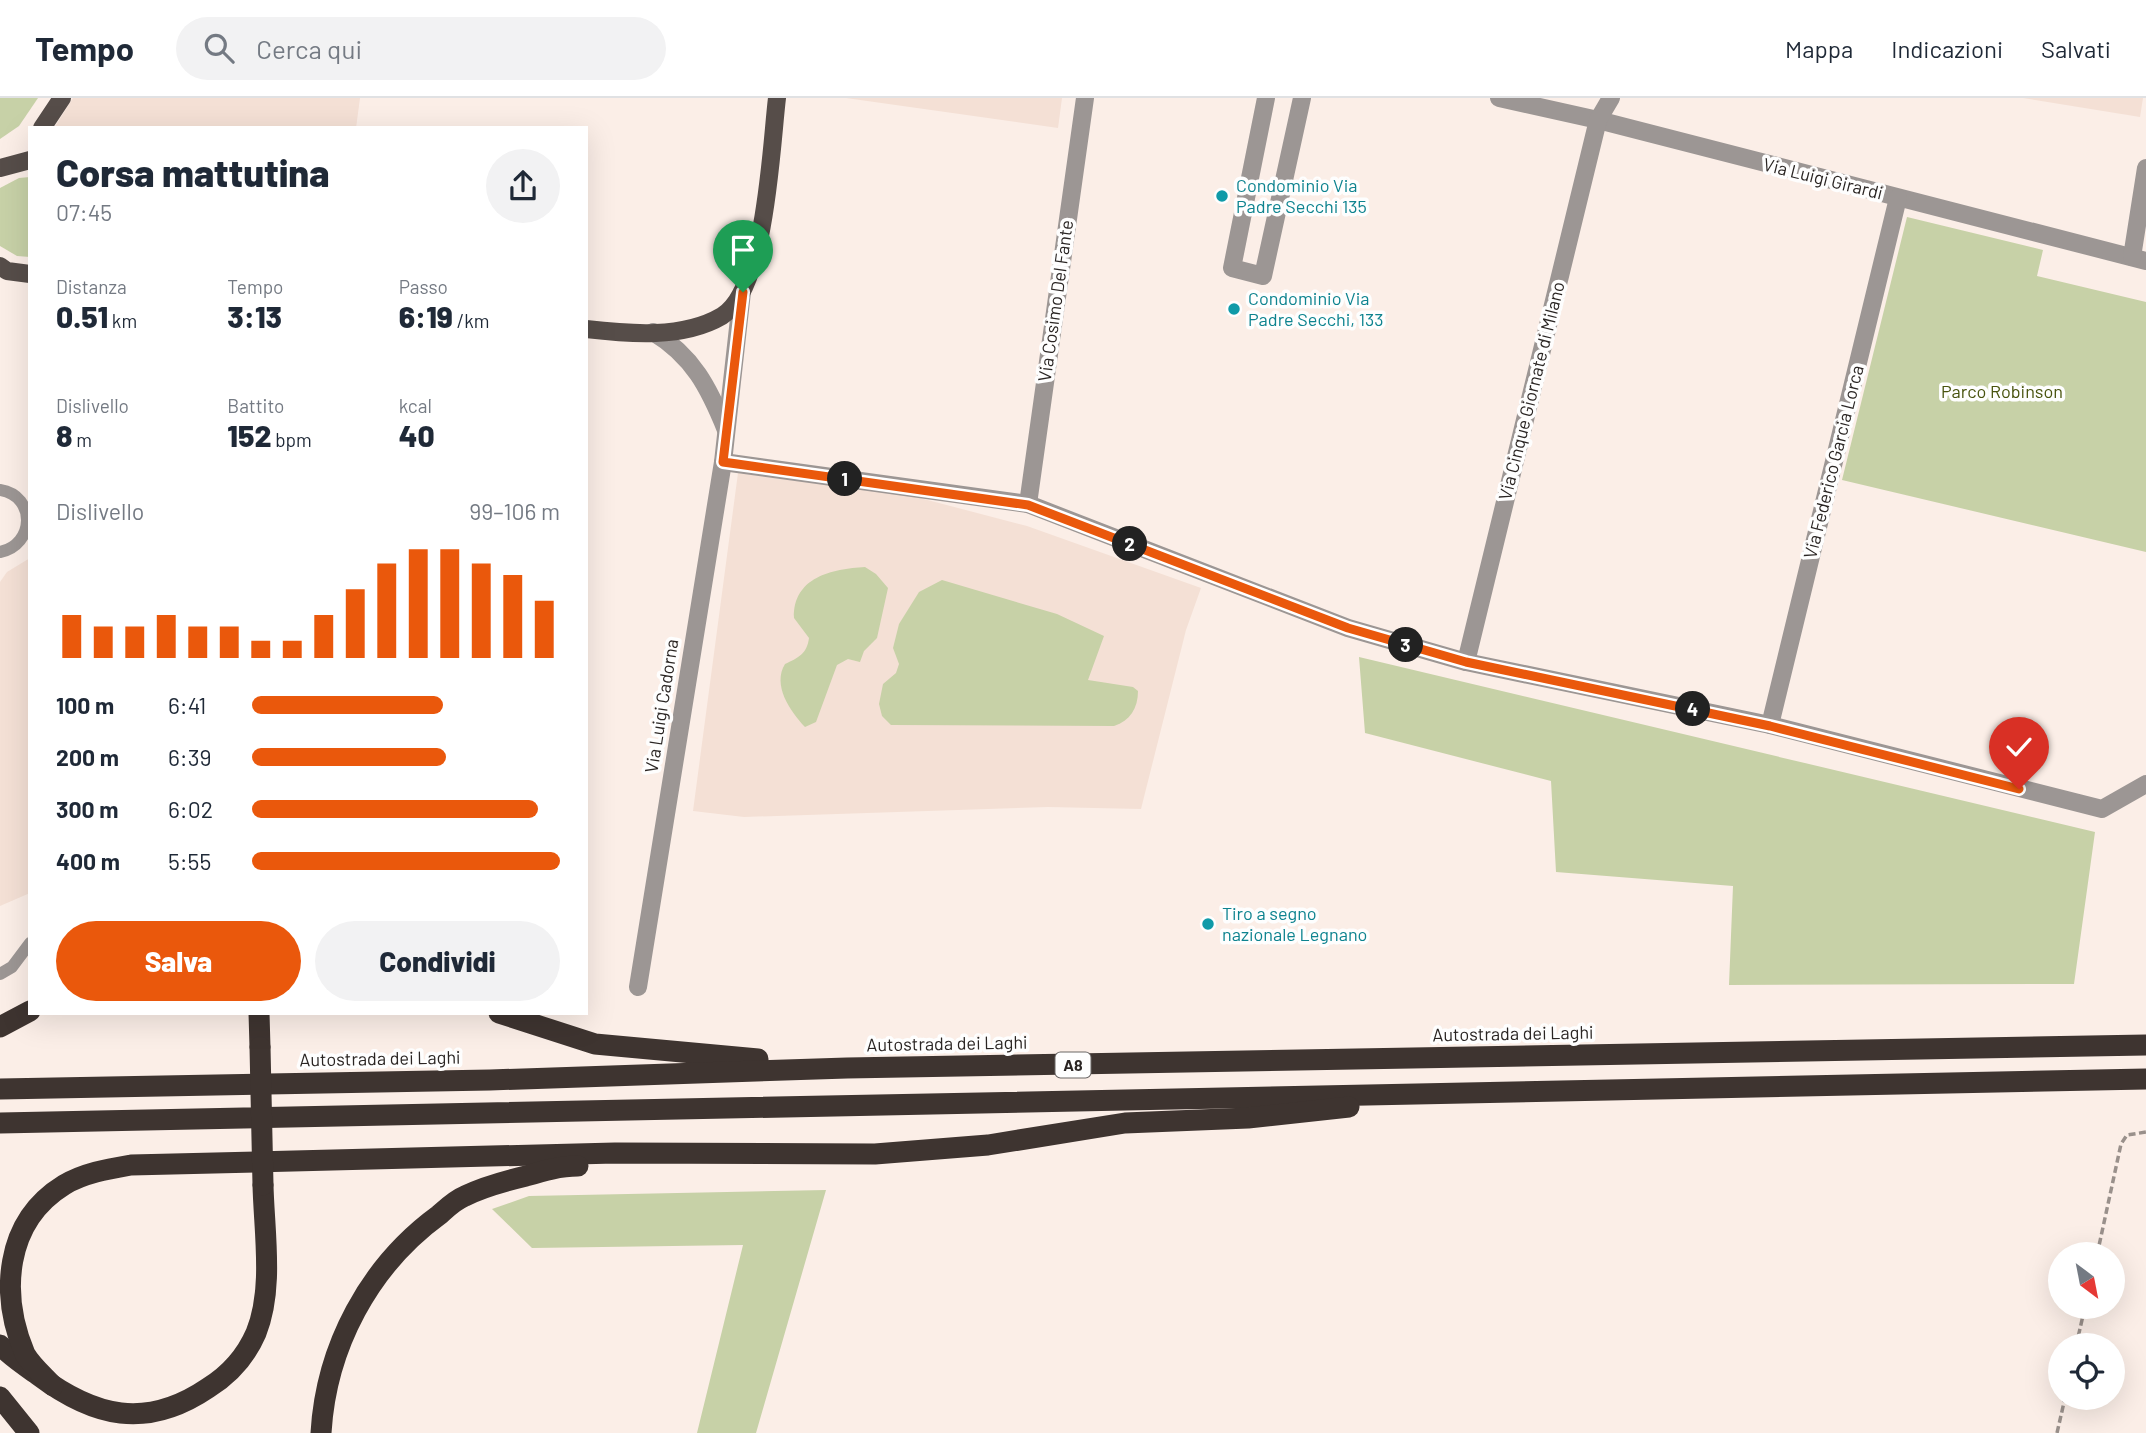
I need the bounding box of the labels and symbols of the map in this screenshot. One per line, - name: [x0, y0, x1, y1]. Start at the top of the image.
- street label: Via Luigi Girardi: [1761, 153, 1885, 204]
- place label: Condominio Via Padre Secchi 135: [1236, 174, 1367, 217]
- marker: Condominio Via Padre Secchi 135: [1214, 188, 1230, 204]
- street label: Via Cosimo Del Fante: [1033, 219, 1077, 383]
- pin: [713, 220, 773, 292]
- street label: Via Cinque Giornate di Milano: [1493, 279, 1569, 502]
- place label: Condominio Via Padre Secchi, 133: [1248, 287, 1384, 330]
- marker: Condominio Via Padre Secchi, 133: [1226, 301, 1242, 317]
- street label: Via Federico Garcia Lorca: [1798, 363, 1868, 561]
- park label: Parco Robinson: [1941, 380, 2063, 402]
- pin: 1: [828, 462, 862, 496]
- pin: 2: [1112, 526, 1148, 562]
- pin: 3: [1388, 628, 1424, 662]
- street label: Via Luigi Cadorna: [640, 637, 682, 774]
- pin: 4: [1676, 692, 1710, 726]
- pin: [1989, 717, 2049, 789]
- place label: Tiro a segno nazionale Legnano: [1222, 902, 1367, 945]
- marker: Tiro a segno nazionale Legnano: [1200, 916, 1216, 932]
- street label: Autostrada dei Laghi: [1432, 1021, 1594, 1045]
- street label: Autostrada dei Laghi: [866, 1031, 1028, 1055]
- street label: Autostrada dei Laghi: [299, 1046, 461, 1070]
- road number: A8: [1056, 1052, 1090, 1077]
- north arrow: [2048, 1242, 2124, 1320]

